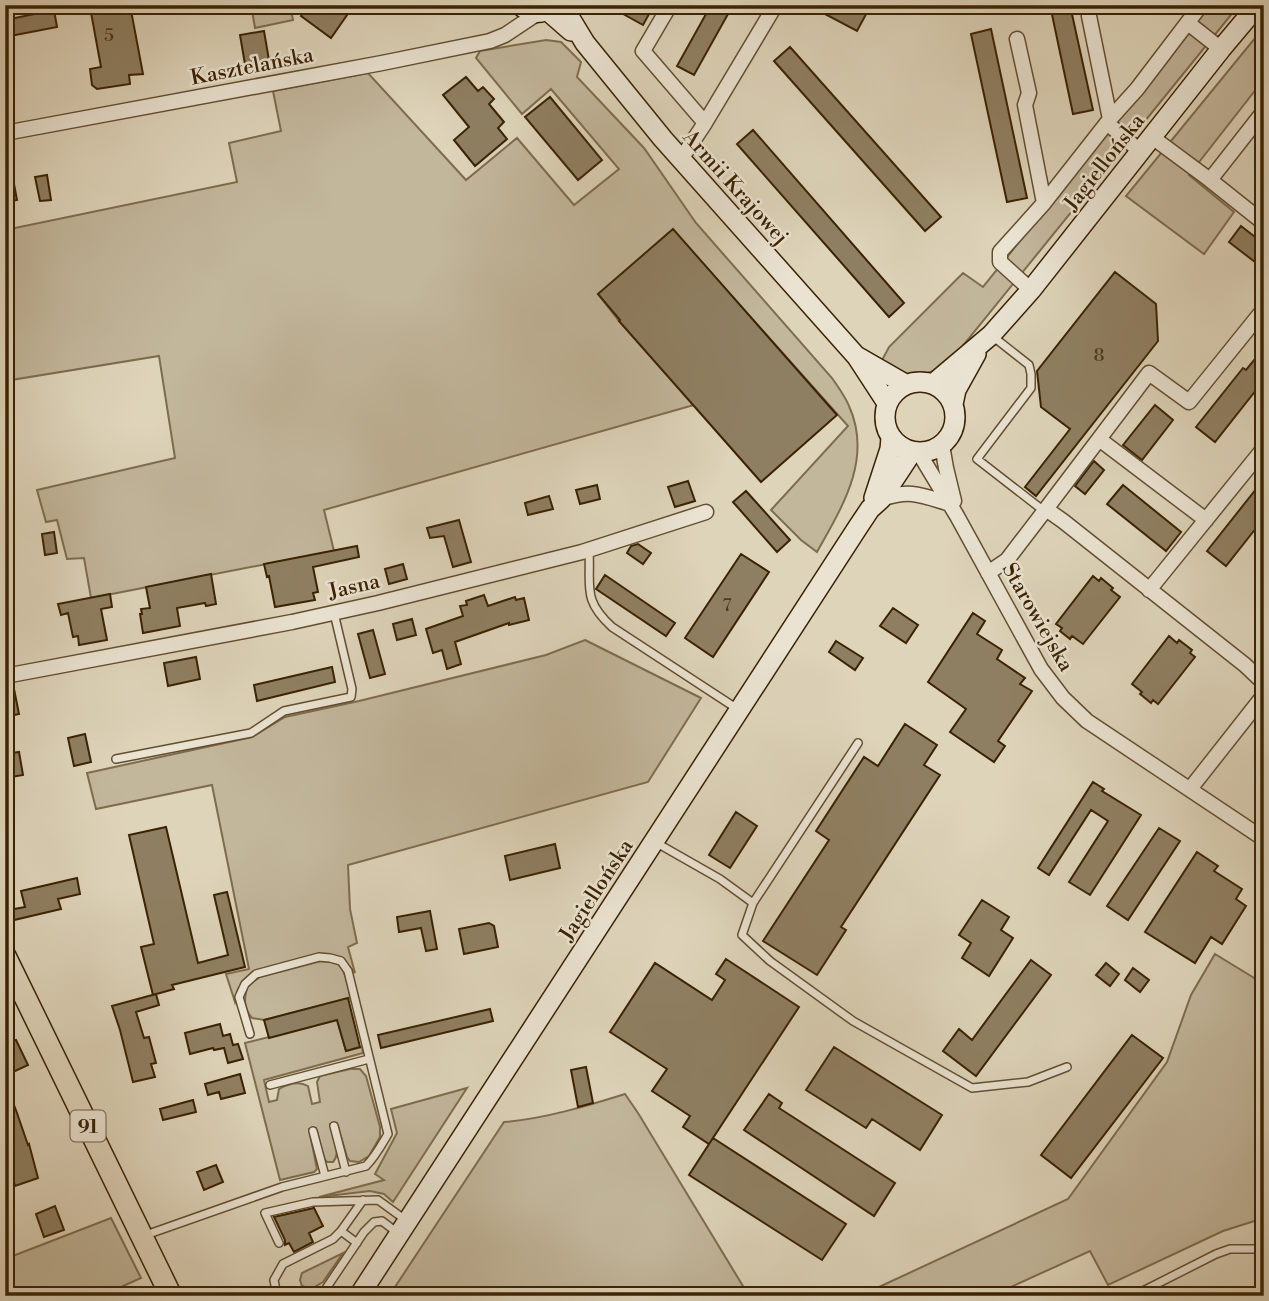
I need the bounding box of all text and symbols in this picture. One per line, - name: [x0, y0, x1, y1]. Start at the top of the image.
- house number: 5: [104, 24, 114, 47]
- street label: Kasztelańska: [188, 42, 316, 92]
- street label: Jagiellońska: [1058, 109, 1151, 217]
- street label: Armii Krajowej: [676, 124, 794, 250]
- house number: 8: [1093, 344, 1105, 367]
- street label: Starowiejska: [996, 559, 1079, 677]
- street label: Jasna: [325, 568, 383, 606]
- house number: 7: [722, 594, 732, 617]
- street label: Jagiellońska: [554, 834, 640, 947]
- road number: 91: [70, 1110, 106, 1142]

